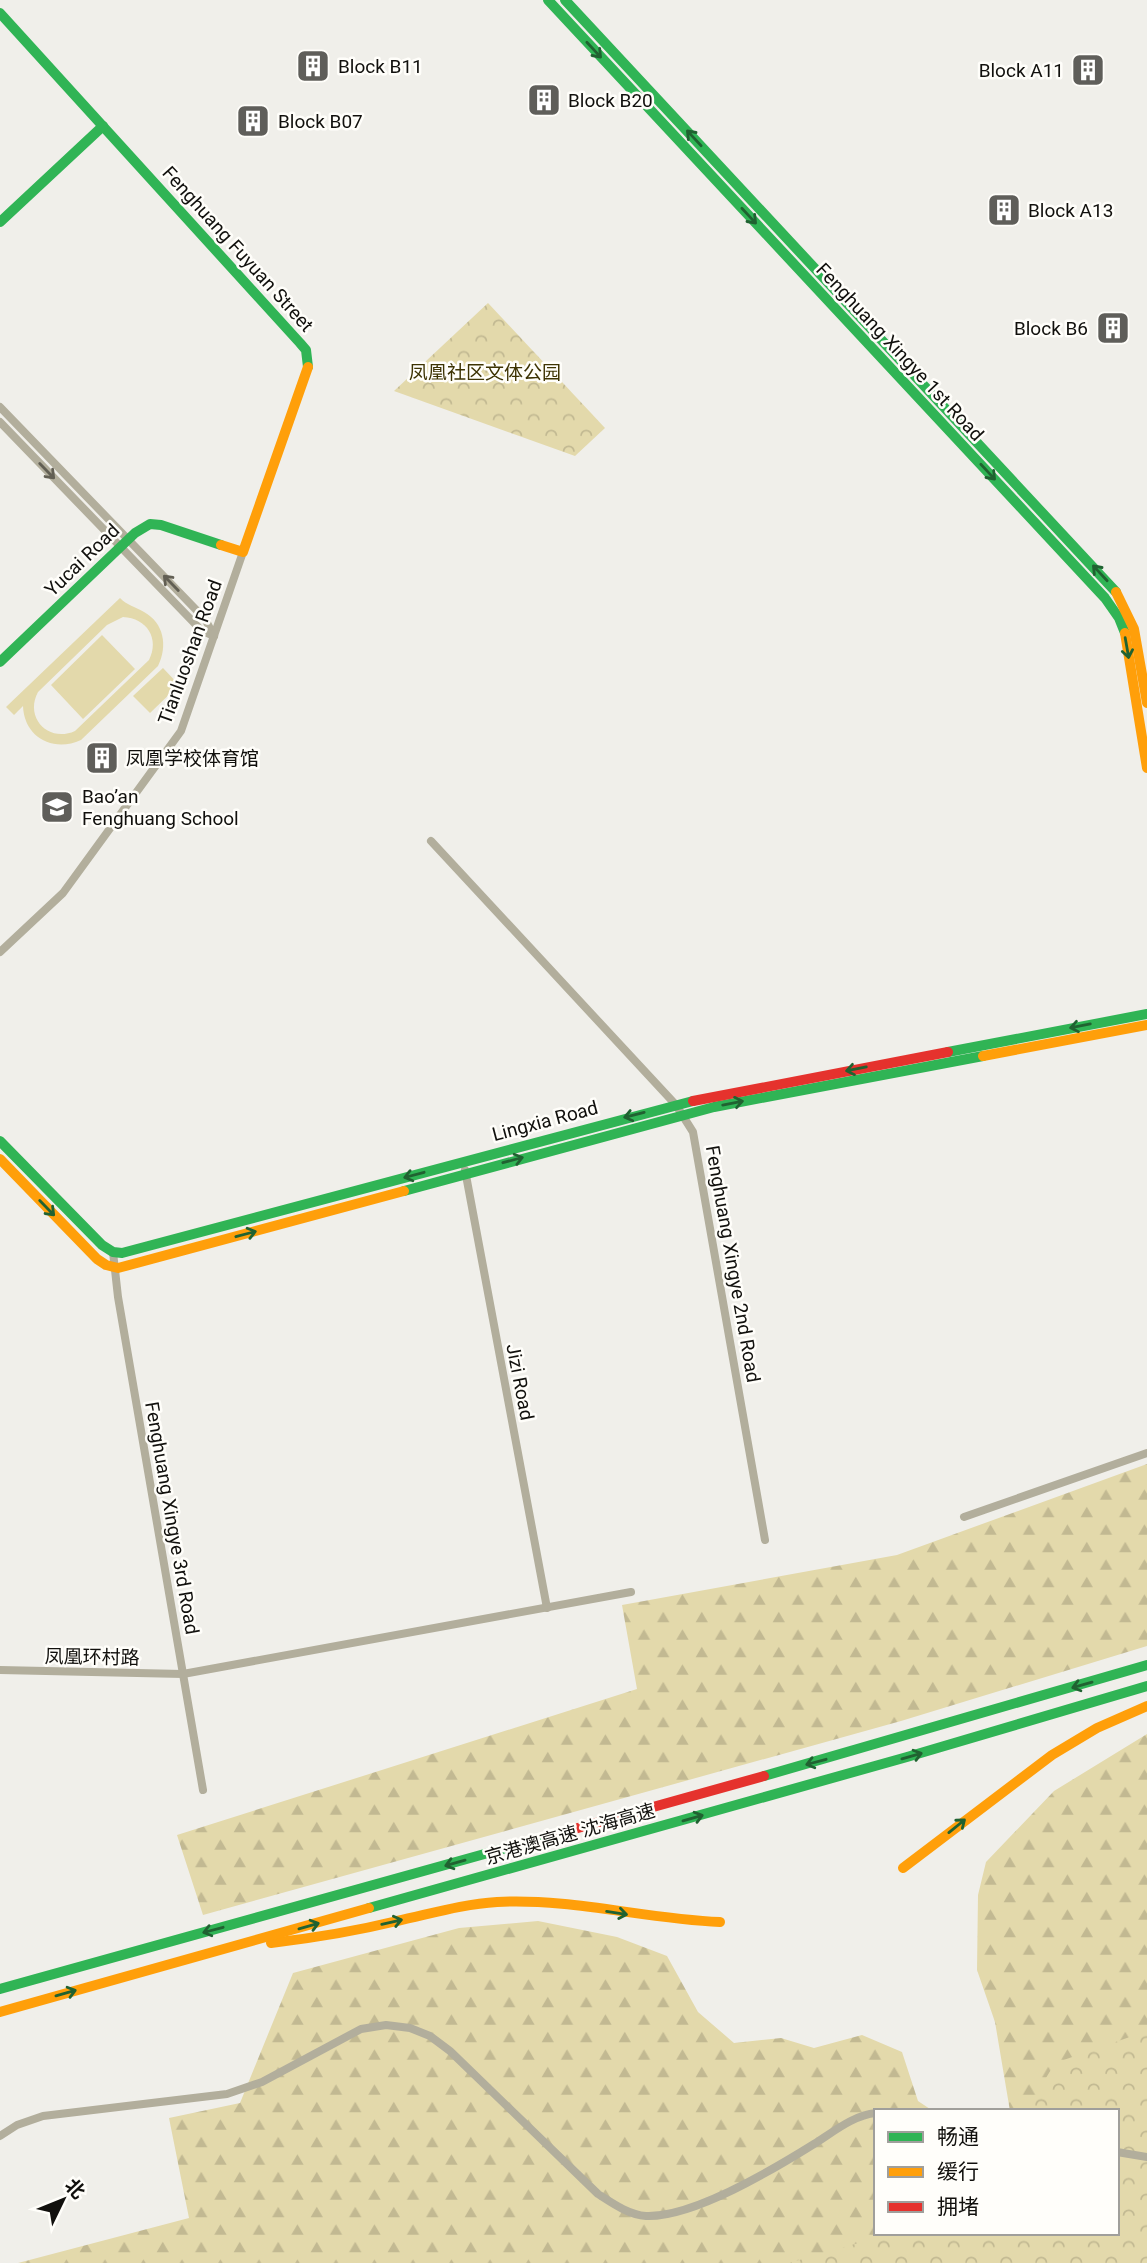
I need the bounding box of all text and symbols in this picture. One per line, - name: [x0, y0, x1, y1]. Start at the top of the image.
- one-way arrow: [586, 41, 602, 59]
- building icon: Block B11: [294, 47, 332, 85]
- building icon: Block A11: [1069, 51, 1107, 89]
- place label: Block B11: [338, 55, 423, 78]
- place label: Block A11: [979, 59, 1064, 82]
- building icon: Block B20: [525, 81, 563, 119]
- place label: Block B20: [568, 89, 653, 112]
- building icon: Block B07: [234, 102, 272, 140]
- place label: Block B07: [278, 110, 363, 133]
- one-way arrow: [685, 130, 702, 147]
- street label: Fenghuang Fuyuan Street: [158, 162, 318, 336]
- building icon: Block A13: [985, 191, 1023, 229]
- place label: Block A13: [1028, 199, 1113, 222]
- one-way arrow: [741, 207, 758, 224]
- street label: Fenghuang Xingye 1st Road: [811, 258, 989, 446]
- building icon: Block B6: [1094, 309, 1132, 347]
- place label: Block B6: [1014, 317, 1088, 340]
- park label: 凤凰社区文体公园: [409, 361, 561, 384]
- one-way arrow: [39, 462, 56, 479]
- one-way arrow: [980, 463, 996, 481]
- street label: Yucai Road: [40, 519, 124, 601]
- one-way arrow: [1091, 565, 1108, 582]
- one-way arrow: [162, 575, 179, 592]
- street label: Tianluoshan Road: [153, 577, 227, 727]
- one-way arrow: [1121, 636, 1134, 659]
- building icon: 凤凰学校体育馆: [83, 739, 121, 777]
- place label: 凤凰学校体育馆: [126, 747, 259, 770]
- place label: Bao’an Fenghuang School: [82, 785, 239, 830]
- school or university icon: Bao’an Fenghuang School: [38, 788, 76, 826]
- one-way arrow: [1069, 1020, 1092, 1034]
- one-way arrow: [845, 1062, 868, 1076]
- street label: Lingxia Road: [490, 1096, 600, 1146]
- one-way arrow: [721, 1096, 744, 1110]
- one-way arrow: [623, 1109, 646, 1122]
- street label: Fenghuang Xingye 2nd Road: [701, 1144, 765, 1384]
- one-way arrow: [502, 1153, 524, 1166]
- one-way arrow: [403, 1169, 426, 1182]
- one-way arrow: [39, 1199, 56, 1216]
- one-way arrow: [235, 1226, 257, 1239]
- street label: Jizi Road: [501, 1342, 539, 1422]
- street label: Fenghuang Xingye 3rd Road: [140, 1400, 204, 1636]
- street label: 凤凰环村路: [44, 1645, 140, 1669]
- one-way arrow: [1071, 1680, 1093, 1693]
- one-way arrow: [900, 1748, 922, 1761]
- one-way arrow: [805, 1756, 828, 1769]
- street label: 京港澳高速 沈海高速: [482, 1799, 658, 1869]
- one-way arrow: [681, 1811, 703, 1824]
- one-way arrow: [947, 1819, 965, 1834]
- one-way arrow: [445, 1857, 467, 1870]
- one-way arrow: [605, 1907, 628, 1920]
- one-way arrow: [380, 1915, 403, 1929]
- one-way arrow: [297, 1918, 319, 1931]
- one-way arrow: [202, 1925, 224, 1938]
- one-way arrow: [55, 1986, 77, 1999]
- legend: [874, 2109, 1119, 2235]
- text: 畅通: [937, 2125, 979, 2149]
- text: 缓行: [937, 2160, 979, 2184]
- north arrow: [28, 2165, 98, 2235]
- text: 北: [60, 2174, 90, 2204]
- text: 拥堵: [937, 2195, 979, 2219]

